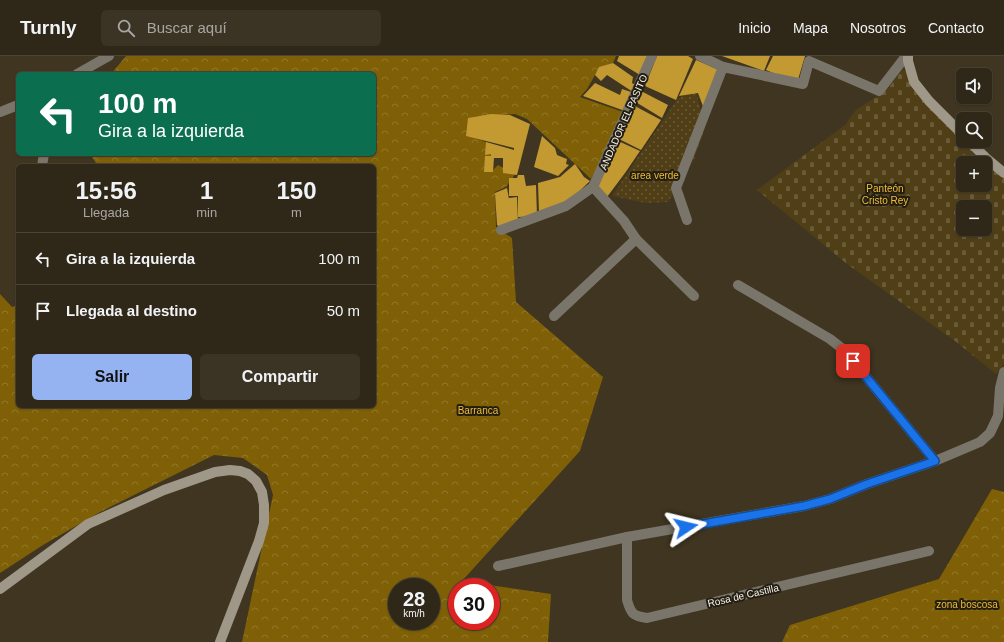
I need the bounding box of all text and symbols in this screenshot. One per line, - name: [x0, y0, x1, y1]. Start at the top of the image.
- search box: [101, 10, 381, 46]
- text: Turnly: [20, 17, 77, 38]
- icon: search: [115, 17, 137, 39]
- text: Buscar aquí: [147, 19, 227, 36]
- text: Inicio: [738, 20, 771, 36]
- text: Mapa: [793, 20, 828, 36]
- text: Nosotros: [850, 20, 906, 36]
- text: Contacto: [928, 20, 984, 36]
- map controls: [956, 68, 992, 236]
- button: sound: [956, 68, 992, 104]
- street label: ANDADOR EL PASITO: [597, 73, 650, 172]
- icon: left: [32, 88, 84, 140]
- text: 100 m: [98, 88, 177, 119]
- button: search: [956, 112, 992, 148]
- text: Gira a la izquierda: [98, 121, 244, 141]
- button: +: [956, 156, 992, 192]
- park label: area verde: [631, 170, 679, 181]
- text: 15:56: [75, 177, 137, 204]
- text: 1: [200, 177, 213, 204]
- text: 150: [277, 177, 317, 204]
- park label: Panteón Cristo Rey: [862, 183, 908, 206]
- button: −: [956, 200, 992, 236]
- text: Llegada: [83, 205, 129, 220]
- text: min: [196, 205, 217, 220]
- text: m: [291, 205, 302, 220]
- icon: left: [32, 248, 54, 270]
- text: Gira a la izquierda: [66, 250, 195, 267]
- text: 100 m: [318, 250, 360, 267]
- icon: arrive: [32, 300, 54, 322]
- text: Llegada al destino: [66, 302, 197, 319]
- text: 50 m: [327, 302, 360, 319]
- pin: [836, 344, 870, 378]
- icon: arrive: [842, 350, 864, 372]
- button: Salir: [32, 354, 192, 400]
- button: Compartir: [200, 354, 360, 400]
- park label: Barranca: [458, 405, 499, 416]
- position arrow: [665, 506, 707, 548]
- speed limit sign: 30: [448, 578, 500, 630]
- street label: Rosa de Castilla: [706, 582, 780, 609]
- text: 28: [403, 588, 425, 610]
- park label: zona boscosa: [936, 599, 998, 610]
- text: km/h: [403, 608, 425, 619]

